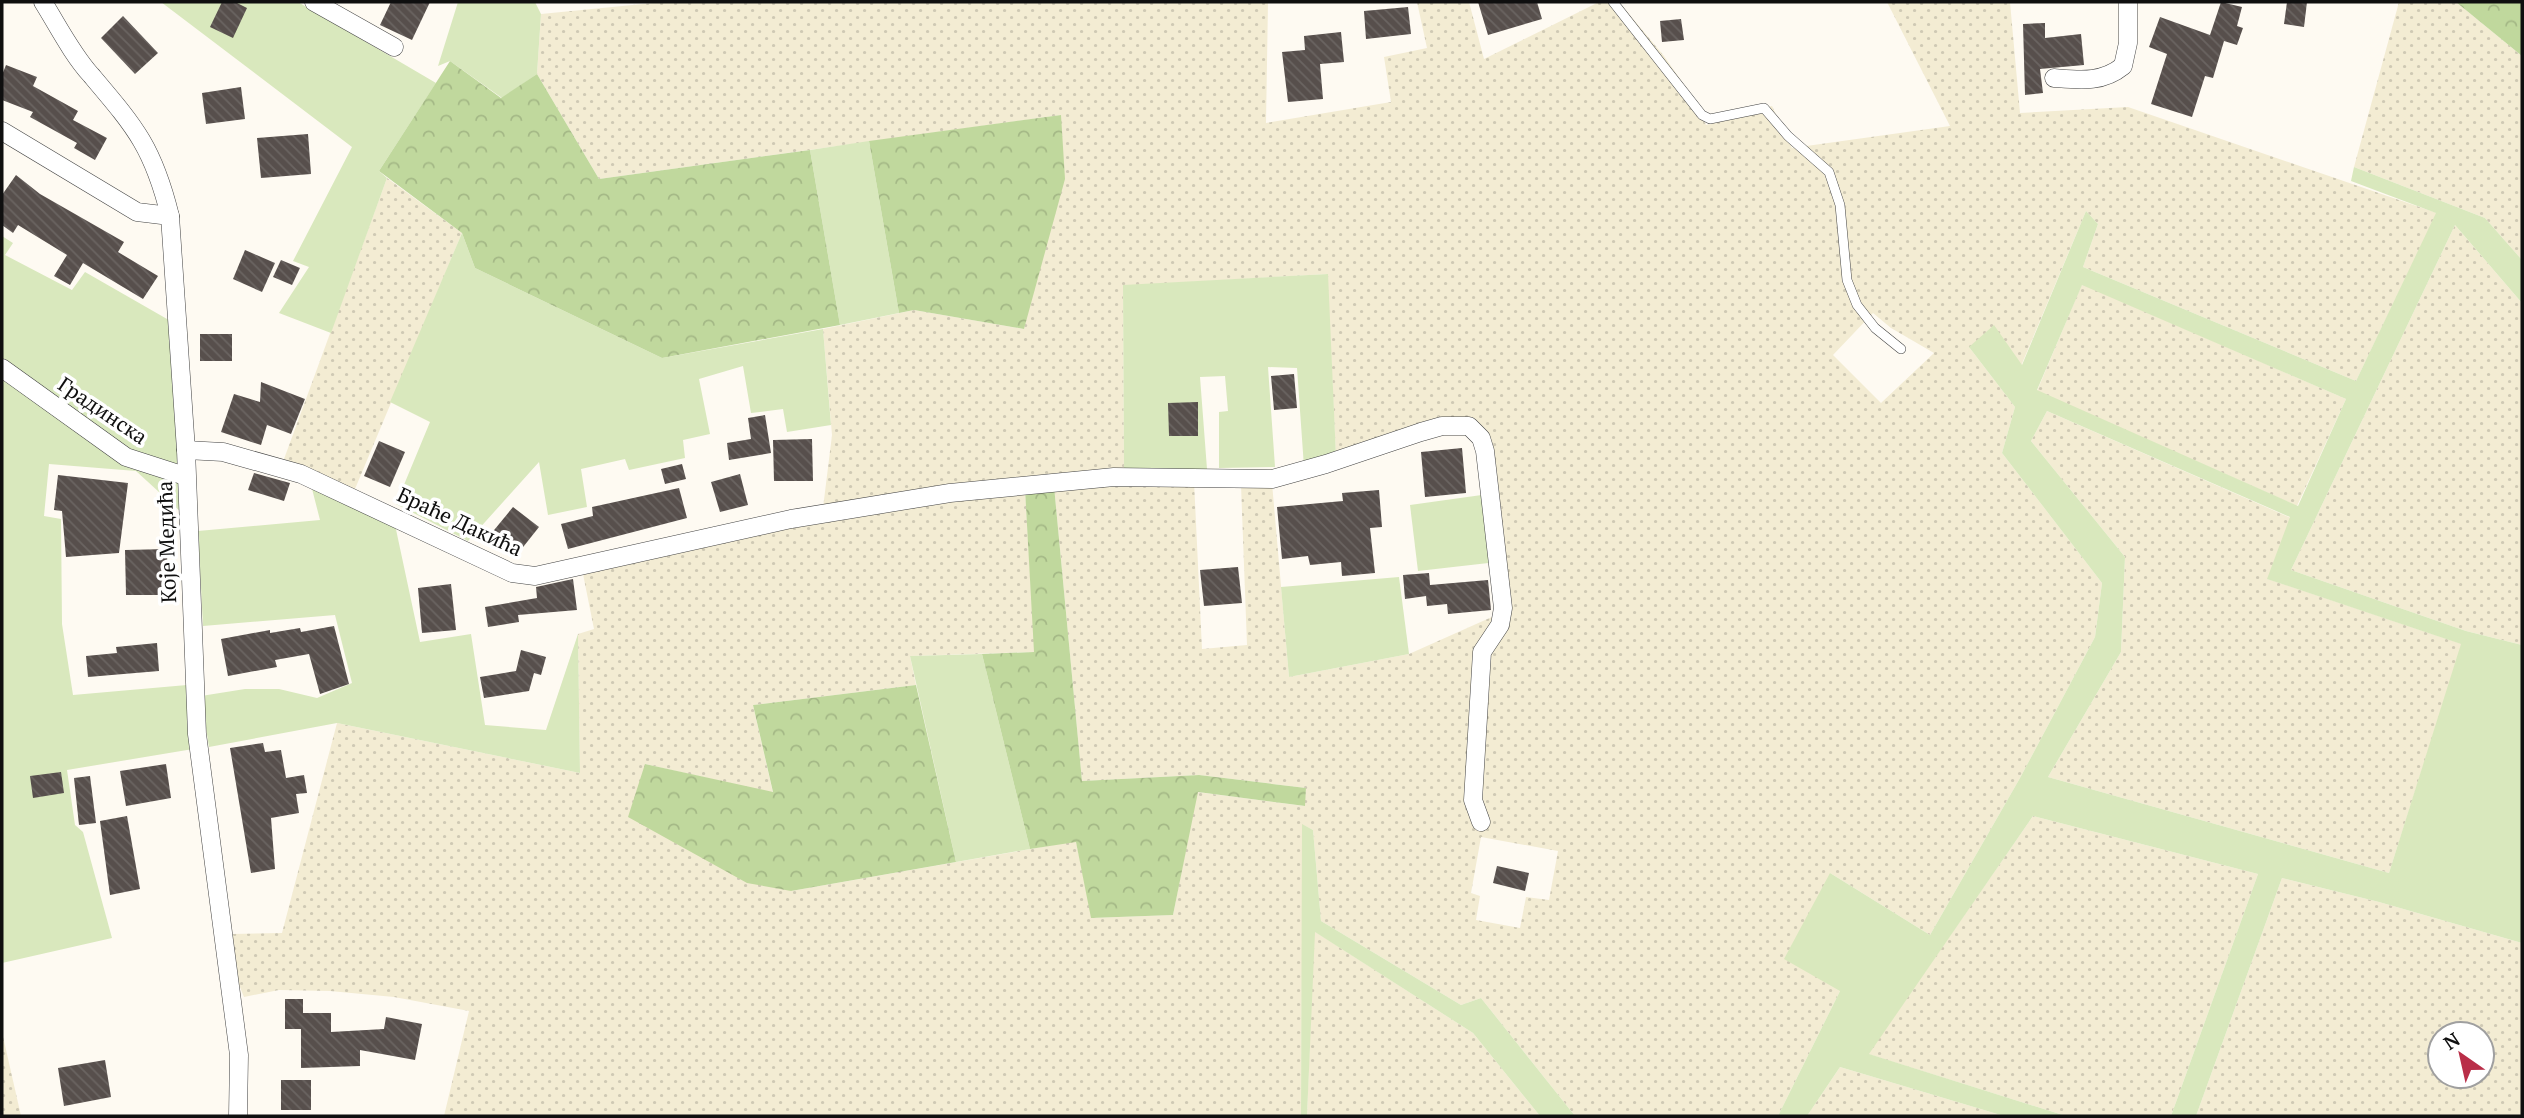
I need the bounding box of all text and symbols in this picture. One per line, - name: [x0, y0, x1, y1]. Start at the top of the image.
- street label: Градинска: [53, 370, 153, 450]
- street label: Које Медића: [150, 480, 182, 604]
- street label: Браће Дакића: [393, 480, 527, 562]
- north arrow: [2426, 1020, 2496, 1090]
- text: N: [2438, 1026, 2465, 1055]

